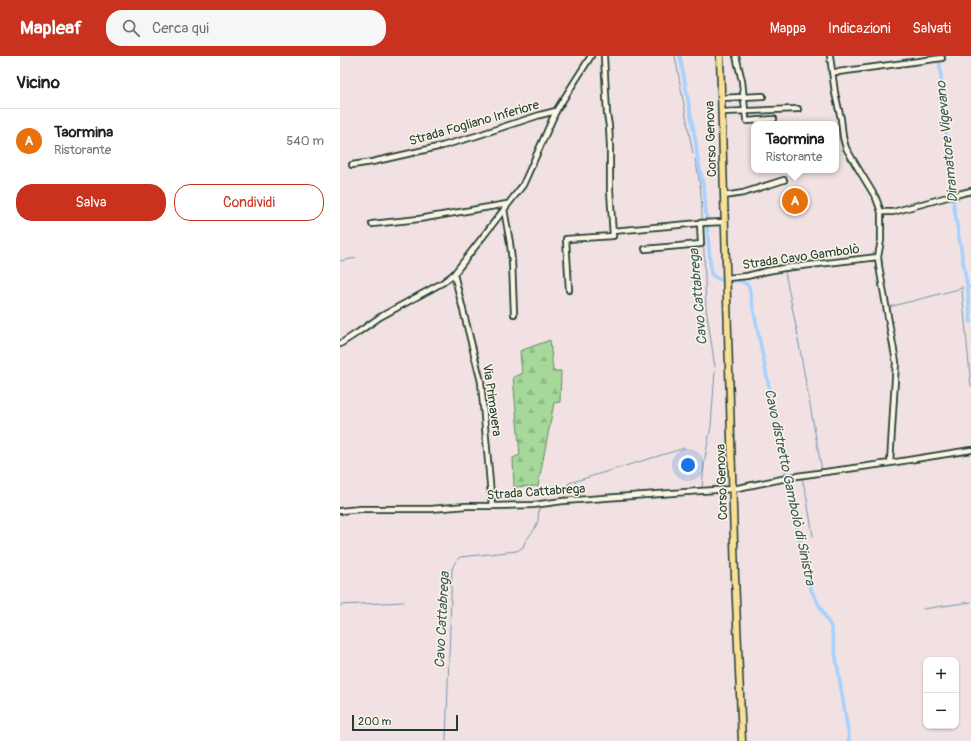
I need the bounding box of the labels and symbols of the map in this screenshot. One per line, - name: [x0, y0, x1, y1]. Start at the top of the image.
- water label: Diramatore Vigevano: [932, 79, 962, 204]
- street label: Strada Fogliano Inferiore: [407, 97, 541, 149]
- street label: Corso Genova: [702, 100, 720, 178]
- pin: A: [782, 186, 808, 216]
- street label: Strada Cavo Gambolò: [741, 241, 861, 273]
- water label: Cavo Cattabrega: [685, 247, 711, 346]
- street label: Via Primavera: [479, 363, 505, 437]
- water label: Cavo distretto Gambolò di Sinistra: [761, 387, 819, 588]
- street label: Corso Genova: [713, 443, 731, 521]
- your location: [678, 455, 698, 475]
- street label: Strada Cattabrega: [486, 481, 586, 503]
- water label: Cavo Cattabrega: [431, 570, 453, 669]
- scale bar: [352, 713, 458, 732]

